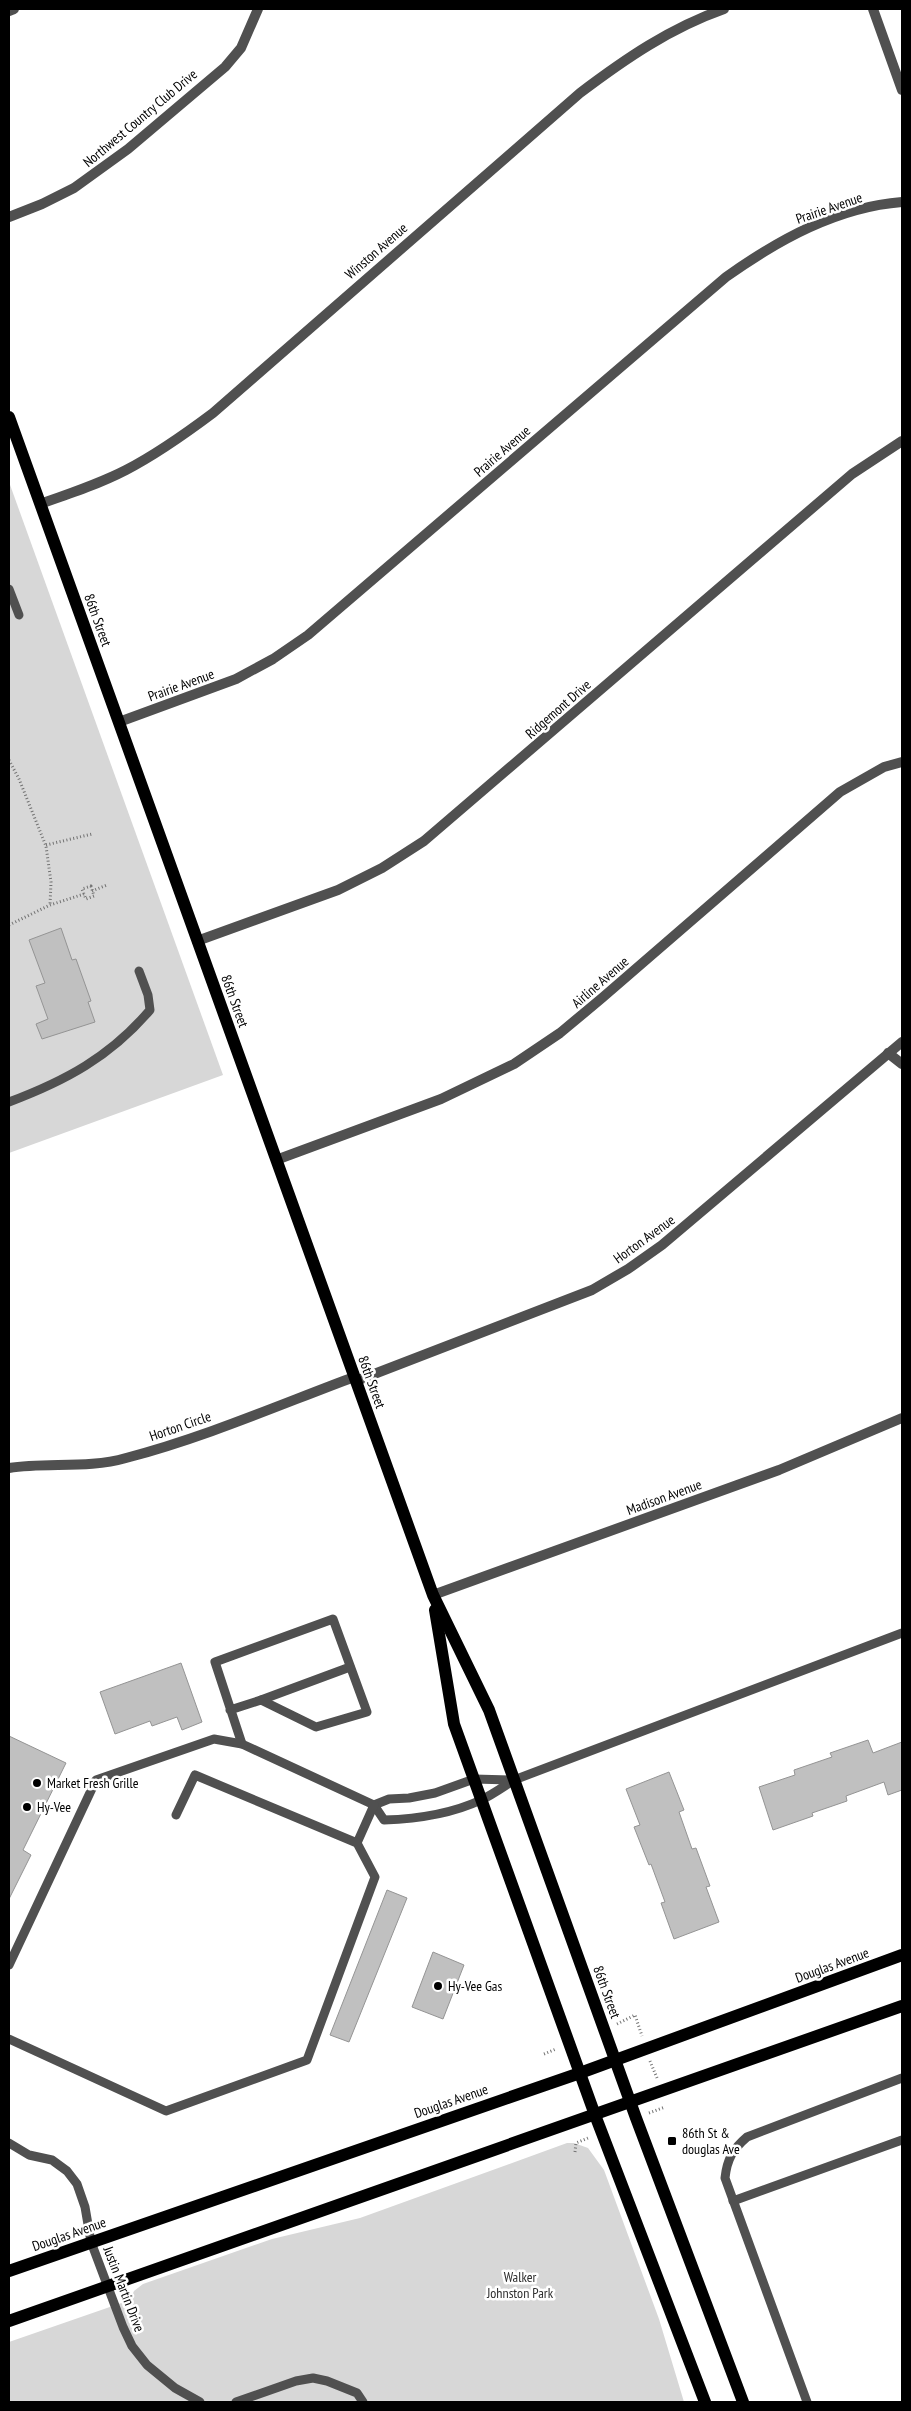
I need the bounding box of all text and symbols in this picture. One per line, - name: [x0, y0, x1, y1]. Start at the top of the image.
- street label: Northwest Country Club Drive: [79, 65, 201, 171]
- street label: Prairie Avenue: [793, 188, 865, 228]
- street label: Winston Avenue: [341, 219, 411, 283]
- street label: Prairie Avenue: [470, 421, 534, 480]
- street label: 86th Street: [80, 591, 116, 649]
- street label: Prairie Avenue: [145, 665, 217, 705]
- street label: Ridgemont Drive: [521, 675, 595, 742]
- street label: Airline Avenue: [568, 952, 632, 1012]
- street label: 86th Street: [217, 972, 253, 1030]
- street label: Horton Avenue: [610, 1211, 678, 1267]
- street label: 86th Street: [354, 1353, 390, 1411]
- street label: Horton Circle: [147, 1407, 213, 1445]
- street label: Madison Avenue: [624, 1475, 704, 1519]
- place label: Market Fresh Grille: [47, 1774, 139, 1792]
- marker: Market Fresh Grille: [31, 1777, 43, 1789]
- place label: Hy-Vee: [37, 1798, 71, 1816]
- marker: Hy-Vee: [21, 1801, 33, 1813]
- street label: Douglas Avenue: [793, 1943, 872, 1987]
- street label: 86th Street: [589, 1963, 625, 2021]
- place label: Hy-Vee Gas: [448, 1977, 502, 1995]
- marker: Hy-Vee Gas: [432, 1980, 444, 1992]
- street label: Douglas Avenue: [412, 2080, 491, 2122]
- place label: 86th St & douglas Ave: [682, 2124, 740, 2158]
- marker: 86th St & douglas Ave: [666, 2135, 678, 2147]
- street label: Douglas Avenue: [30, 2213, 109, 2255]
- street label: Justin Martin Drive: [99, 2243, 149, 2335]
- park label: Walker Johnston Park: [486, 2268, 554, 2302]

